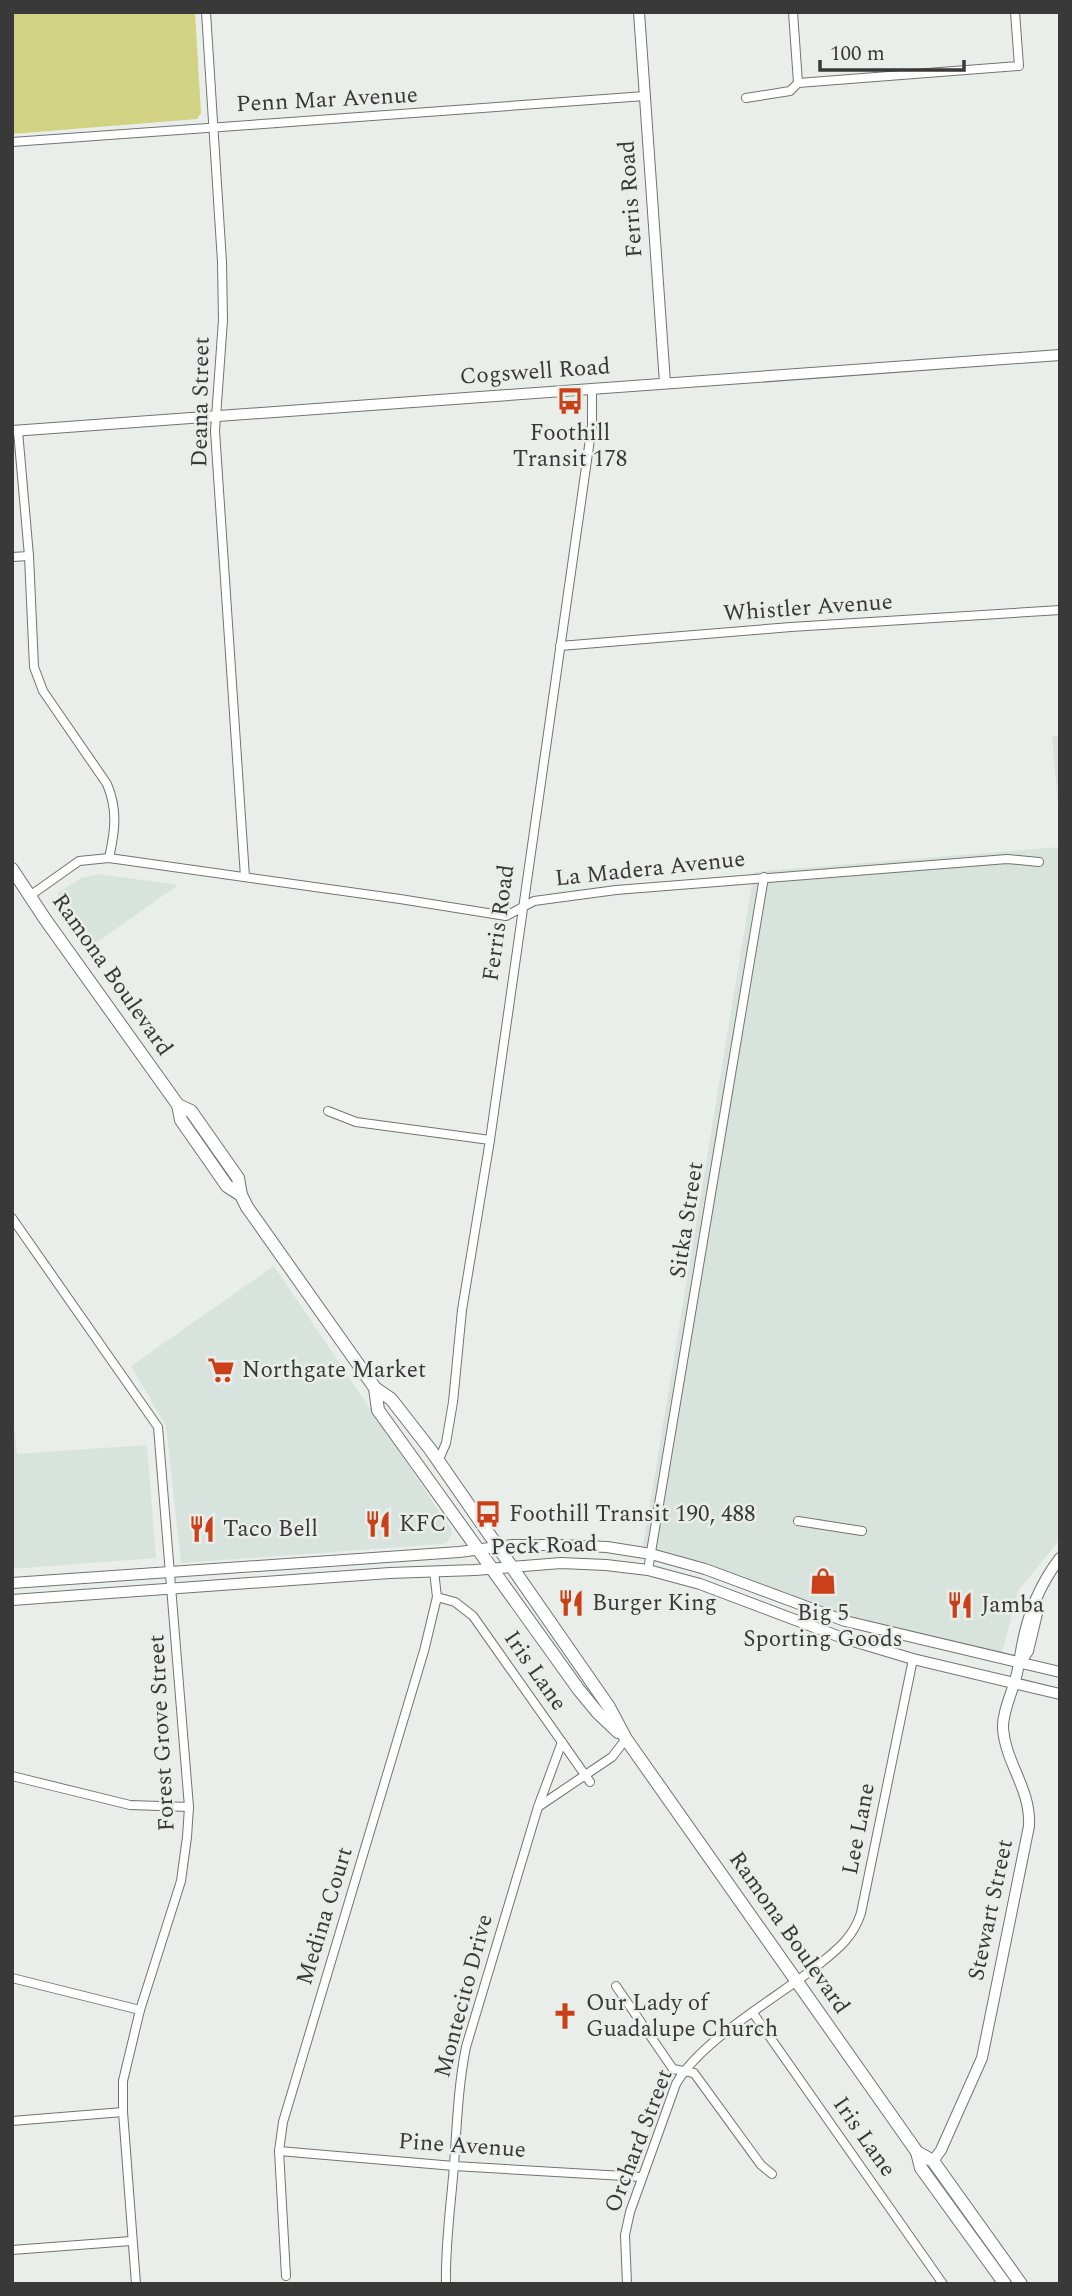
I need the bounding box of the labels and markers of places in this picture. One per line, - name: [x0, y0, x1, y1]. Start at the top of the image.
- bus stop icon: Foothill Transit 178: [555, 386, 585, 416]
- place label: Foothill Transit 178: [513, 416, 627, 477]
- place label: Northgate Market: [242, 1353, 426, 1388]
- supermarket icon: Northgate Market: [206, 1355, 236, 1385]
- place label: Foothill Transit 190, 488: [509, 1497, 756, 1532]
- bus stop icon: Foothill Transit 190, 488: [473, 1499, 503, 1529]
- place label: KFC: [399, 1507, 446, 1542]
- restaurant icon: KFC: [363, 1509, 393, 1539]
- place label: Taco Bell: [223, 1512, 318, 1547]
- restaurant icon: Taco Bell: [187, 1514, 217, 1544]
- shop icon: Big 5 Sporting Goods: [808, 1566, 838, 1596]
- place label: Burger King: [592, 1586, 717, 1621]
- restaurant icon: Burger King: [556, 1588, 586, 1618]
- place label: Jamba: [981, 1588, 1044, 1623]
- restaurant icon: Jamba: [945, 1590, 975, 1620]
- place label: Big 5 Sporting Goods: [743, 1596, 903, 1657]
- place label: Our Lady of Guadalupe Church: [586, 1986, 778, 2047]
- church icon: Our Lady of Guadalupe Church: [550, 2001, 580, 2031]

